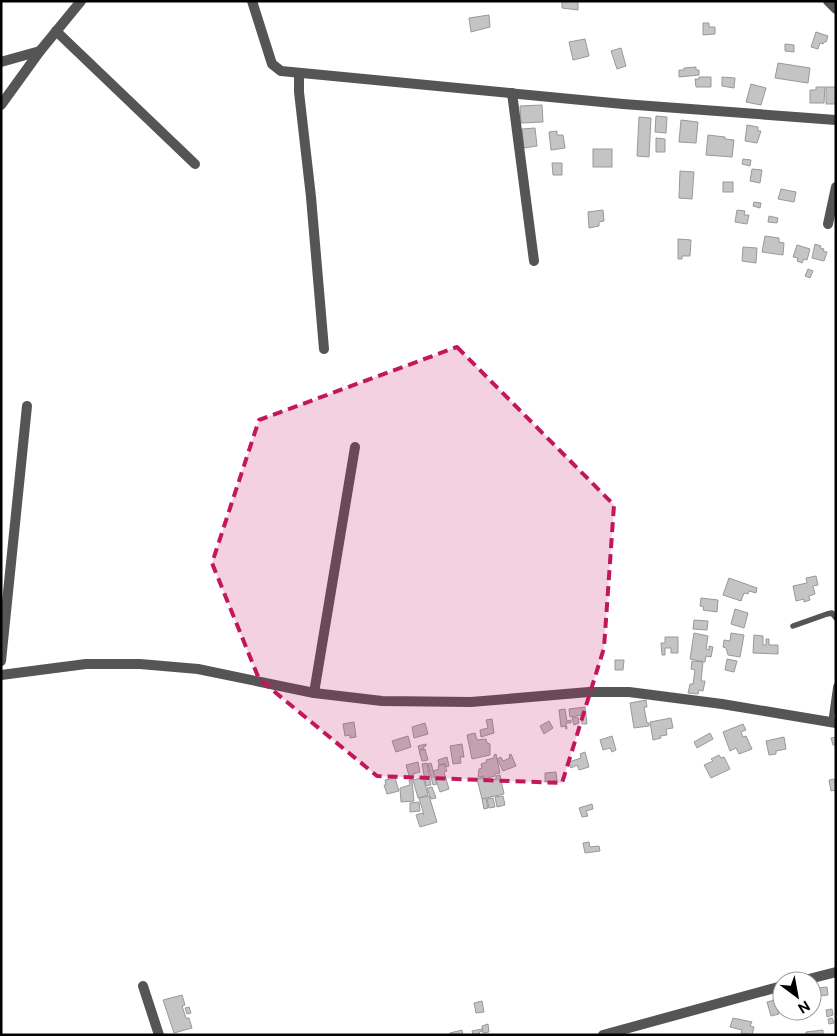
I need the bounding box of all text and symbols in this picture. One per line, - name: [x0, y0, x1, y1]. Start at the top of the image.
- north arrow: [772, 971, 822, 1021]
- text: N: [795, 997, 813, 1017]

